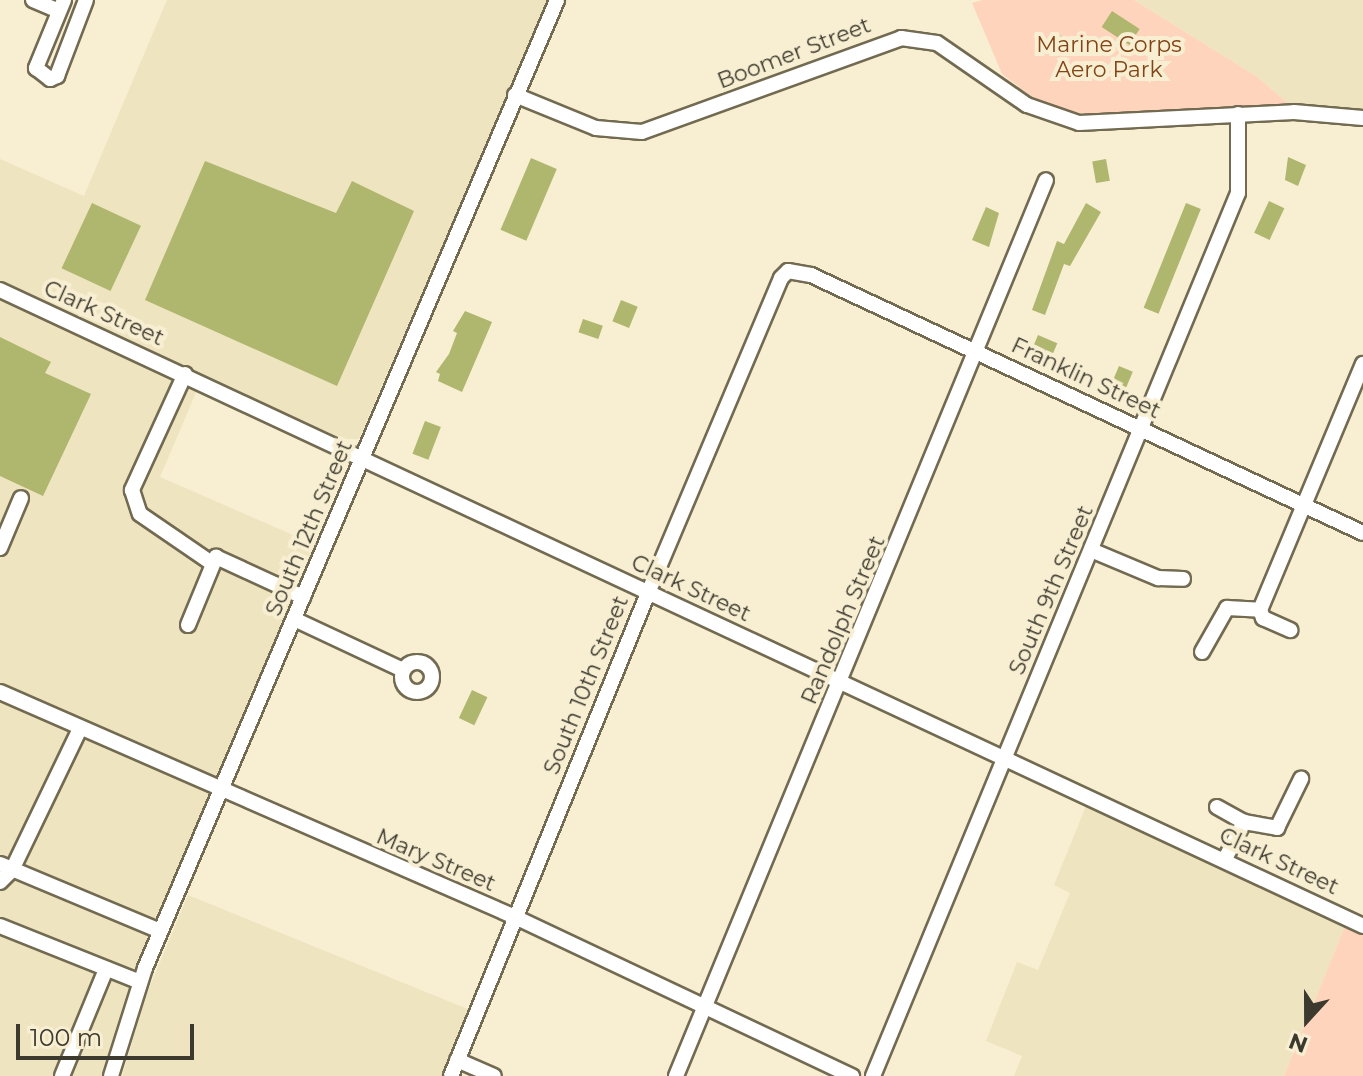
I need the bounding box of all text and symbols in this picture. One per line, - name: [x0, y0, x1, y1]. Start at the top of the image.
- street label: Boomer Street: [714, 12, 874, 94]
- park label: Marine Corps Aero Park: [1036, 31, 1182, 82]
- street label: Clark Street: [40, 275, 168, 351]
- street label: Franklin Street: [1007, 332, 1165, 424]
- street label: South 12th Street: [260, 436, 358, 620]
- street label: South 9th Street: [1003, 501, 1099, 679]
- street label: Randolph Street: [796, 532, 890, 708]
- street label: Clark Street: [627, 549, 755, 627]
- street label: South 10th Street: [538, 592, 634, 778]
- street label: Clark Street: [1215, 822, 1343, 900]
- street label: Mary Street: [372, 823, 500, 897]
- north arrow: [1267, 980, 1347, 1060]
- scale bar: [20, 1008, 198, 1058]
- text: 100 m: [30, 1023, 102, 1052]
- text: N: [1285, 1027, 1311, 1059]

